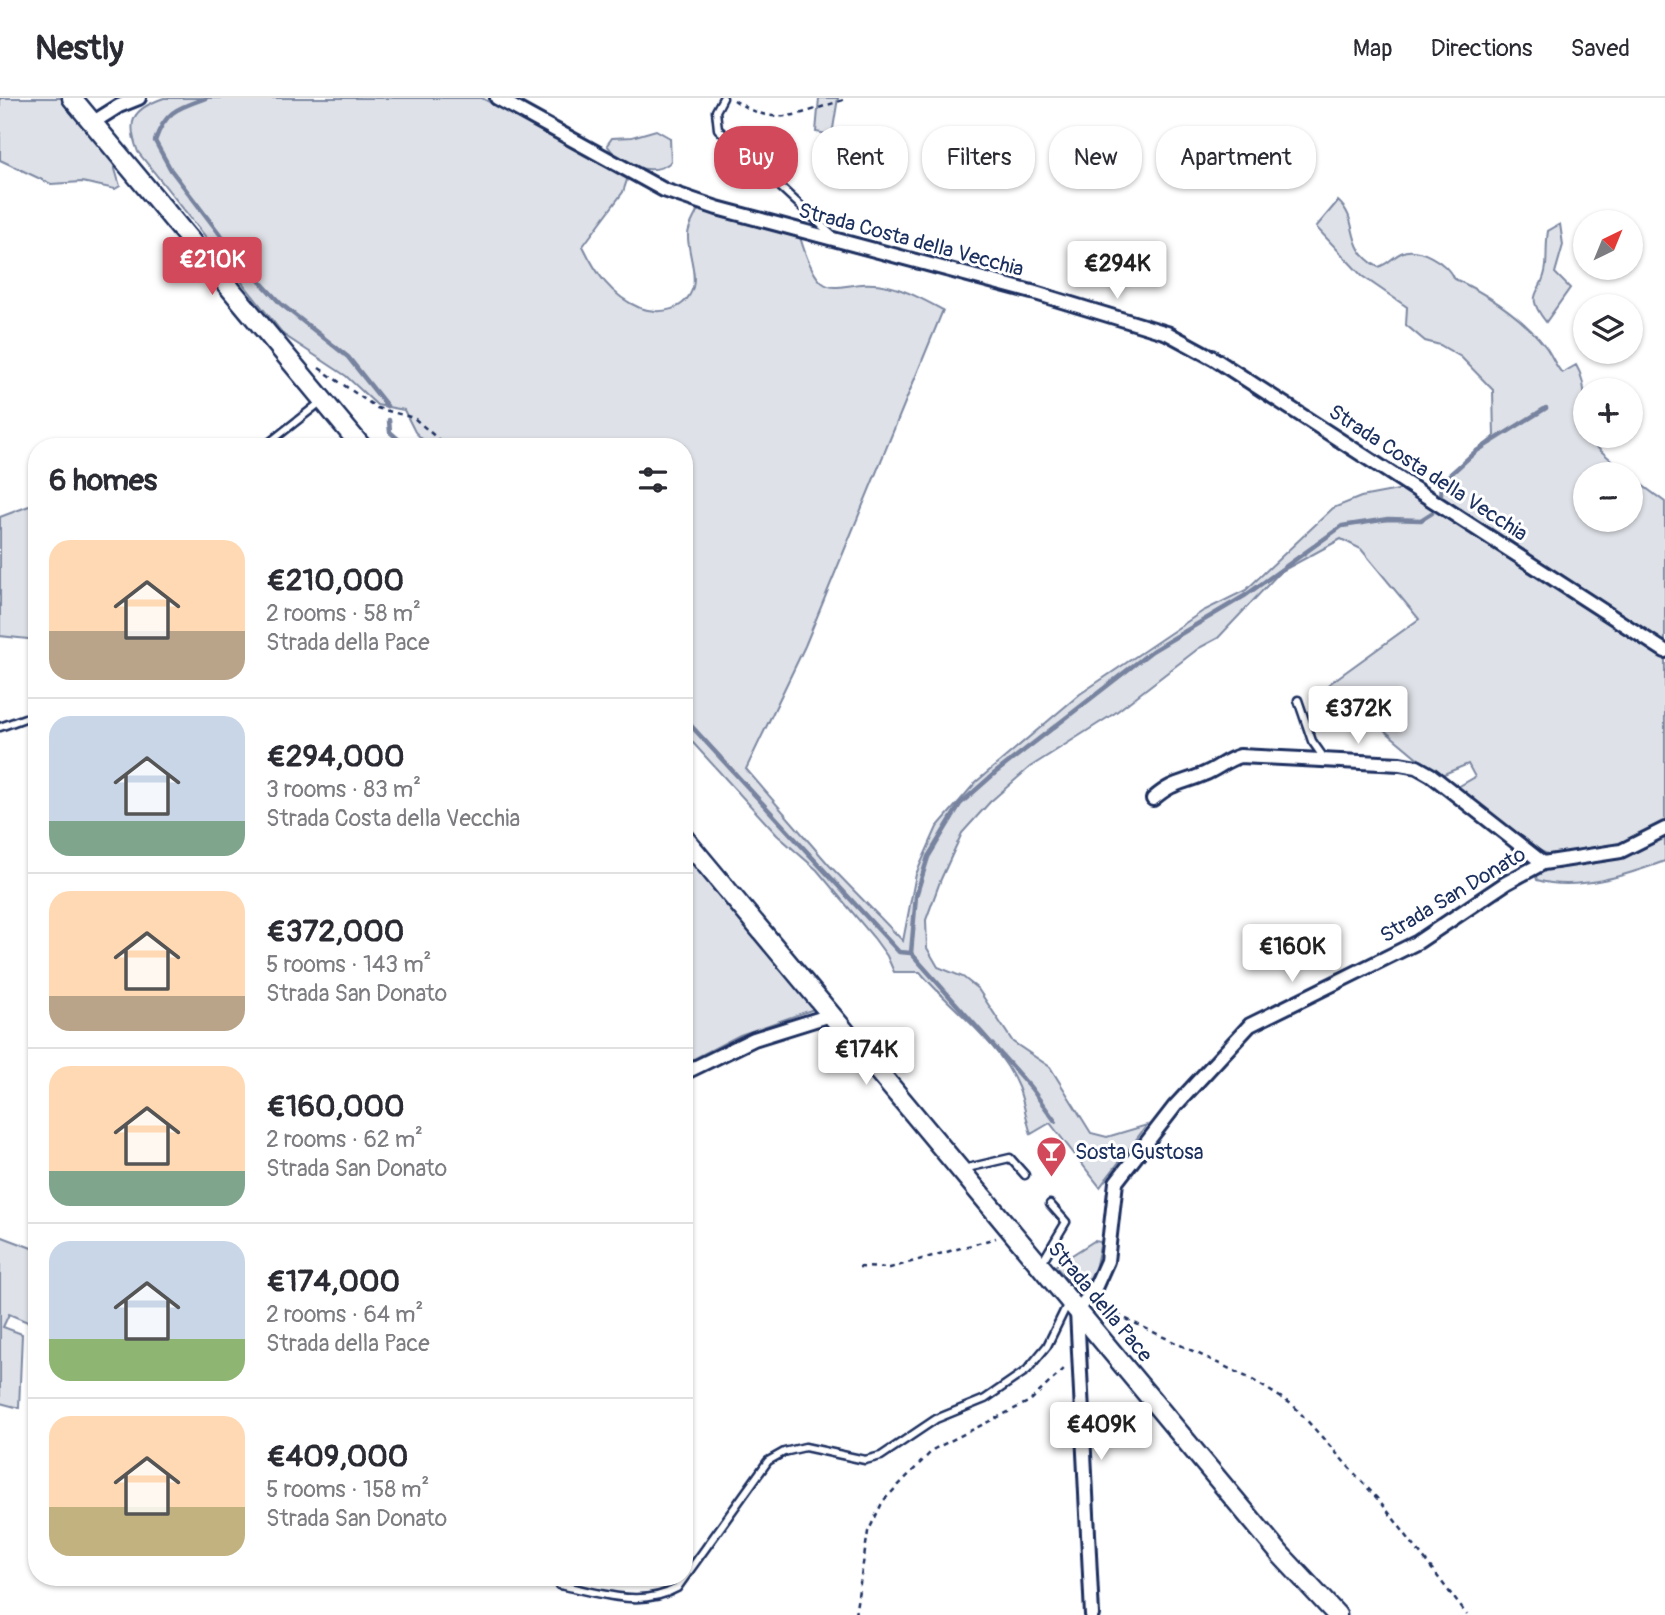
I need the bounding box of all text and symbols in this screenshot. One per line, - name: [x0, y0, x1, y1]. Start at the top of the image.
- text: Nestly: [35, 28, 124, 69]
- text: Map: [1353, 34, 1393, 63]
- text: Directions: [1431, 34, 1532, 63]
- text: Saved: [1570, 34, 1630, 63]
- chip: Buy: [714, 126, 798, 189]
- chip: Rent: [812, 126, 908, 189]
- chip: Filters: [922, 126, 1035, 189]
- chip: New: [1049, 126, 1142, 189]
- chip: Apartment: [1156, 126, 1316, 189]
- street label: Strada Costa della Vecchia: [795, 197, 1027, 283]
- north arrow: [1573, 210, 1643, 280]
- map controls: [1573, 210, 1643, 532]
- pin: €210K: [163, 238, 261, 297]
- pin: €294K: [1068, 242, 1166, 301]
- text: €210K: [179, 245, 245, 274]
- text: €294K: [1083, 249, 1151, 278]
- button: layers: [1573, 294, 1643, 364]
- button: +: [1573, 378, 1643, 448]
- street label: Strada Costa della Vecchia: [1323, 398, 1533, 548]
- icon: filters: [634, 461, 672, 499]
- text: 6 homes: [49, 462, 157, 499]
- button: −: [1573, 462, 1643, 532]
- text: €210,000: [266, 562, 404, 599]
- icon: home: [105, 568, 189, 652]
- text: 2 rooms · 58 m²: [266, 599, 421, 628]
- text: Strada della Pace: [266, 628, 430, 657]
- pin: €372K: [1309, 686, 1407, 746]
- text: €372K: [1325, 694, 1391, 723]
- text: €294,000: [266, 738, 405, 775]
- icon: home: [105, 744, 189, 828]
- text: 3 rooms · 83 m²: [266, 775, 421, 804]
- text: Strada Costa della Vecchia: [266, 804, 520, 833]
- street label: Strada San Donato: [1375, 841, 1531, 949]
- text: €372,000: [266, 913, 404, 950]
- icon: home: [105, 919, 189, 1003]
- pin: €160K: [1243, 924, 1341, 984]
- text: €160K: [1258, 932, 1326, 961]
- text: 5 rooms · 143 m²: [266, 950, 431, 979]
- text: Strada San Donato: [266, 979, 447, 1008]
- pin: €174K: [817, 1028, 915, 1087]
- text: €174K: [834, 1035, 898, 1064]
- text: €160,000: [266, 1088, 405, 1125]
- icon: home: [105, 1094, 189, 1178]
- text: 2 rooms · 62 m²: [266, 1125, 423, 1154]
- bar icon: Sosta Gustosa: [1035, 1135, 1069, 1179]
- place label: Sosta Gustosa: [1075, 1139, 1203, 1166]
- text: Strada San Donato: [266, 1154, 447, 1183]
- street label: Strada della Pace: [1042, 1236, 1159, 1368]
- text: €174,000: [266, 1263, 400, 1300]
- icon: home: [105, 1269, 189, 1353]
- text: 2 rooms · 64 m²: [266, 1300, 423, 1329]
- text: Strada della Pace: [266, 1329, 430, 1358]
- pin: €409K: [1052, 1402, 1150, 1462]
- text: €409K: [1066, 1410, 1136, 1439]
- text: €409,000: [266, 1438, 408, 1475]
- icon: home: [105, 1444, 189, 1528]
- text: 5 rooms · 158 m²: [266, 1475, 429, 1504]
- text: Strada San Donato: [266, 1504, 447, 1533]

